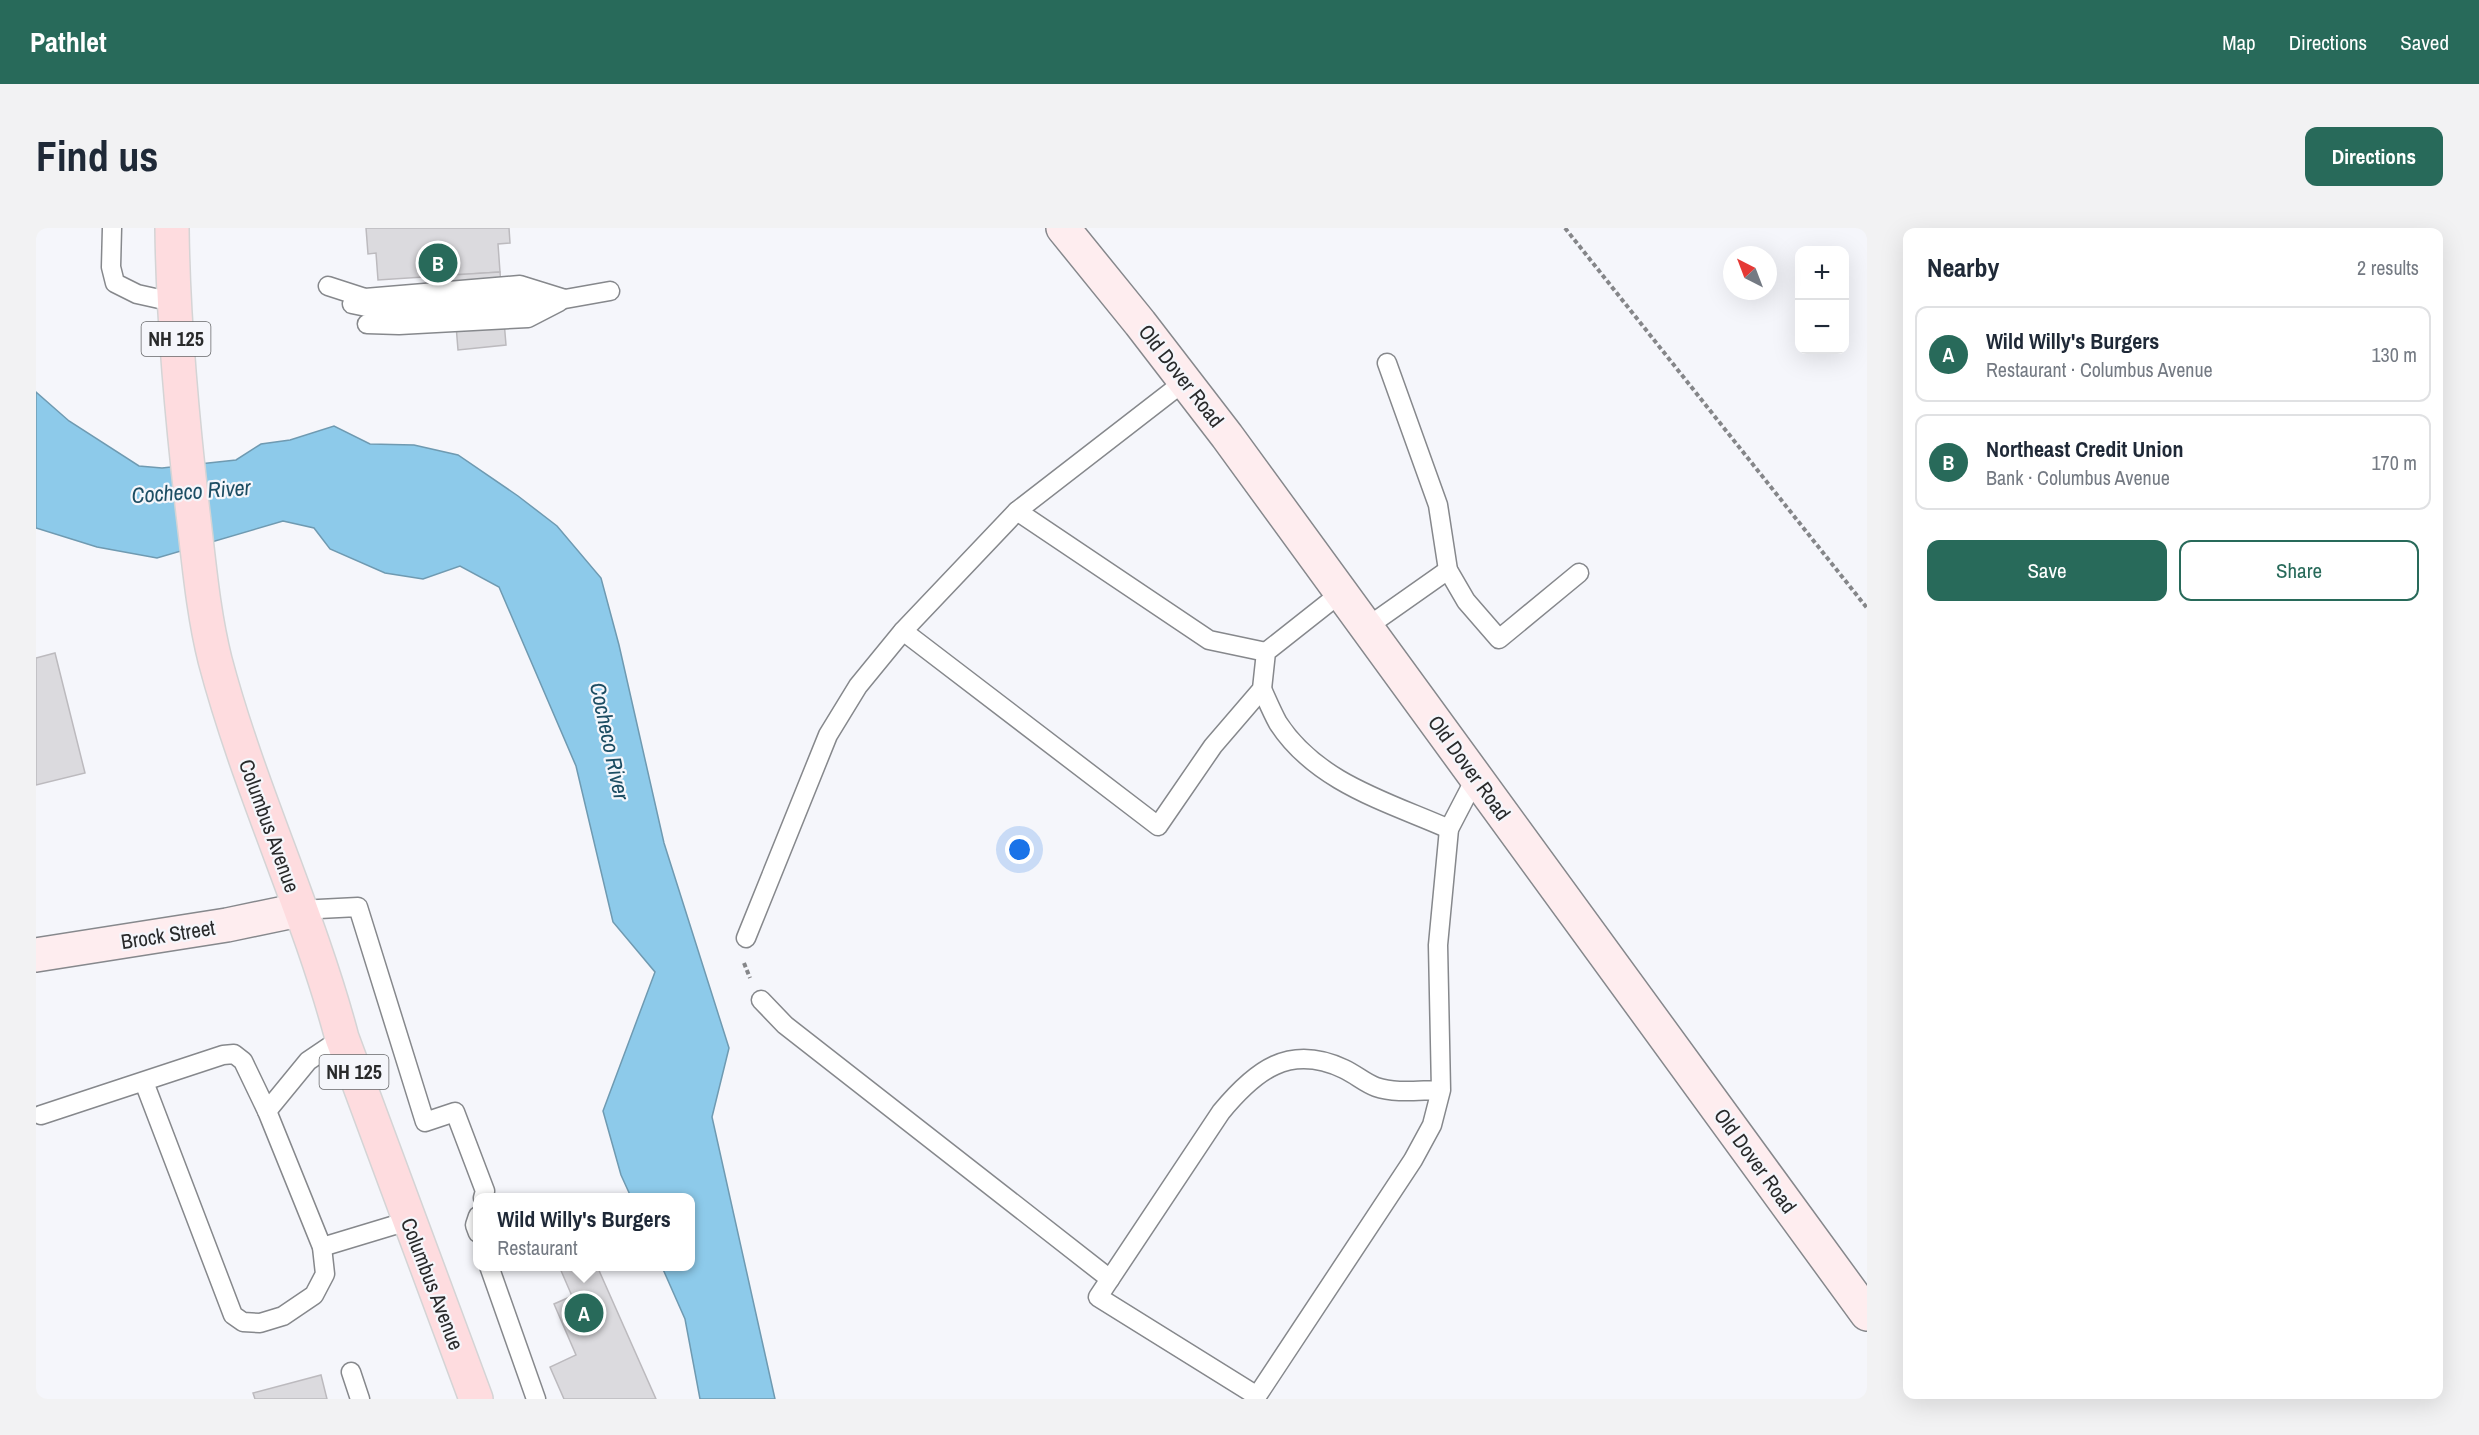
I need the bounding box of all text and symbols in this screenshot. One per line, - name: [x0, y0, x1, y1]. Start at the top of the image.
- text: Pathlet: [30, 23, 107, 61]
- text: Map: [2222, 28, 2256, 57]
- text: Directions: [2289, 28, 2367, 57]
- text: Saved: [2400, 28, 2449, 57]
- button: Directions: [2305, 127, 2443, 186]
- text: Find us: [36, 128, 158, 184]
- pin: B: [418, 240, 458, 285]
- north arrow: [1723, 246, 1777, 300]
- map controls: [1795, 246, 1849, 354]
- button: +: [1795, 246, 1849, 300]
- text: Nearby: [1927, 250, 1999, 285]
- text: 2 results: [2357, 254, 2419, 281]
- button: −: [1795, 300, 1849, 354]
- street label: Old Dover Road: [1132, 318, 1231, 433]
- road number: NH 125: [142, 322, 210, 356]
- text: Wild Willy's Burgers: [1986, 326, 2159, 356]
- text: A: [1943, 341, 1954, 368]
- text: 130 m: [2371, 341, 2417, 368]
- text: Restaurant · Columbus Avenue: [1986, 356, 2213, 383]
- text: Northeast Credit Union: [1986, 434, 2183, 464]
- text: B: [1943, 449, 1954, 476]
- text: 170 m: [2371, 449, 2417, 476]
- text: Bank · Columbus Avenue: [1986, 464, 2170, 491]
- water label: Cocheco River: [130, 472, 253, 510]
- button: Save: [1927, 540, 2167, 601]
- button: Share: [2179, 540, 2419, 601]
- water label: Cocheco River: [583, 680, 637, 803]
- street label: Old Dover Road: [1421, 709, 1517, 826]
- street label: Columbus Avenue: [232, 755, 307, 896]
- your location: [1005, 835, 1034, 864]
- street label: Brock Street: [119, 913, 217, 956]
- road number: NH 125: [320, 1055, 388, 1089]
- street label: Old Dover Road: [1707, 1102, 1803, 1219]
- popup: [473, 1193, 695, 1271]
- text: Wild Willy's Burgers: [497, 1204, 671, 1234]
- street label: Columbus Avenue: [394, 1214, 471, 1354]
- text: Restaurant: [497, 1234, 578, 1261]
- pin: A: [564, 1290, 604, 1336]

